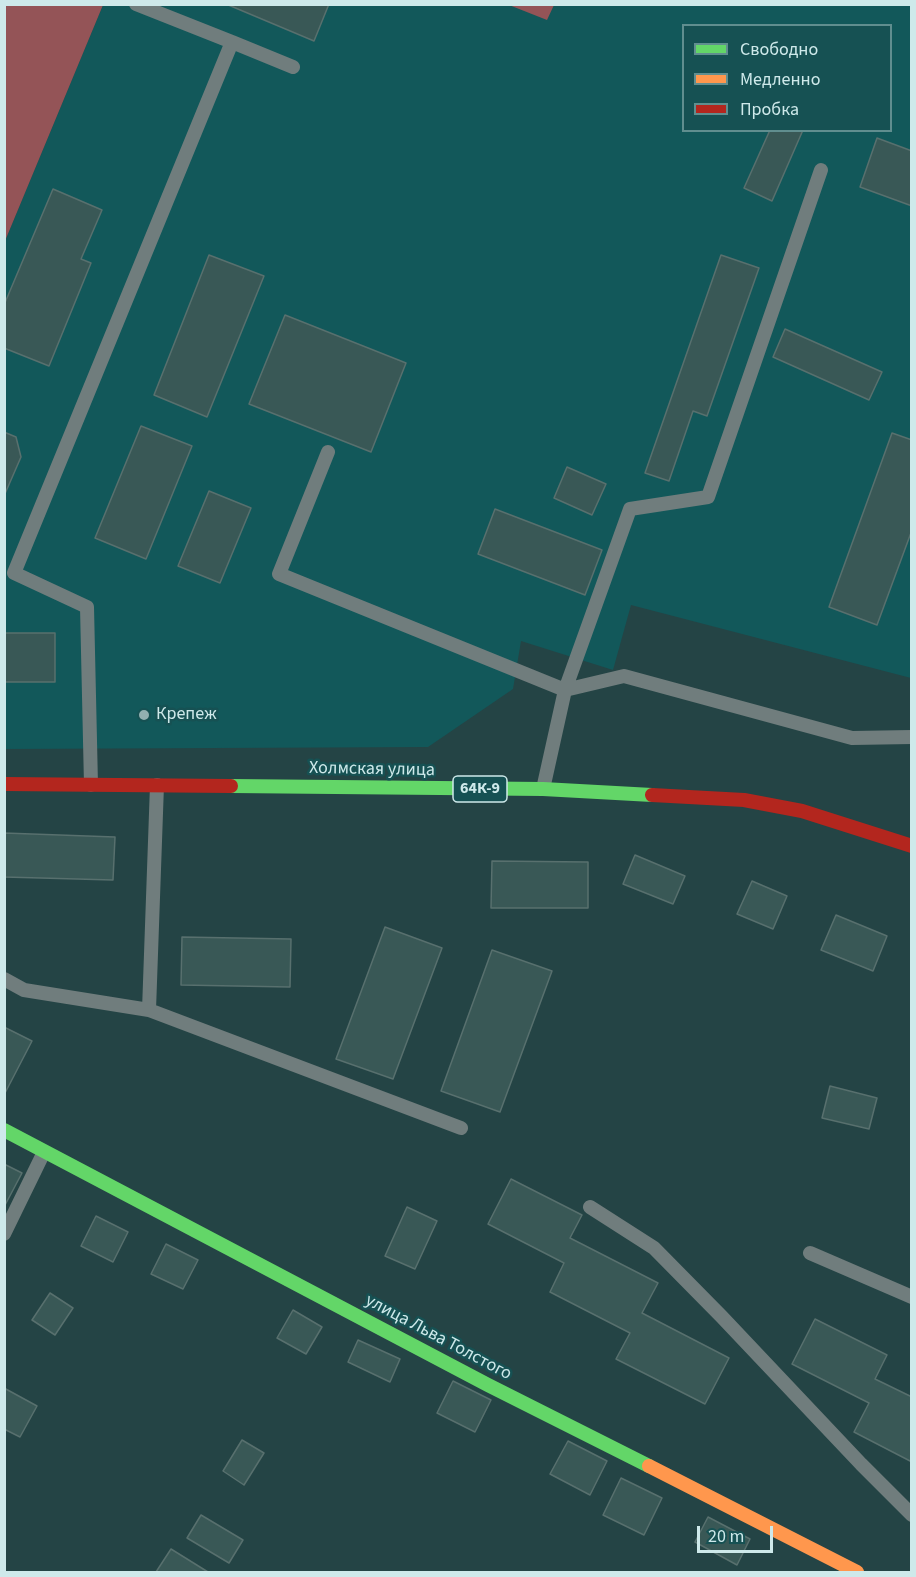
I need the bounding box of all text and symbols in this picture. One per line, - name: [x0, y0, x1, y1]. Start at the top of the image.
- legend: [682, 24, 892, 132]
- text: Свободно: [740, 37, 818, 62]
- text: Медленно: [740, 67, 820, 92]
- text: Пробка: [740, 97, 799, 122]
- place label: Крепеж: [156, 704, 217, 726]
- marker: Крепеж: [137, 708, 151, 722]
- street label: Холмская улица: [309, 758, 435, 782]
- road number: 64К-9: [453, 776, 507, 802]
- street label: улица Льва Толстого: [361, 1290, 515, 1386]
- scale bar: [700, 1514, 776, 1552]
- text: 20 m: [708, 1524, 744, 1549]

